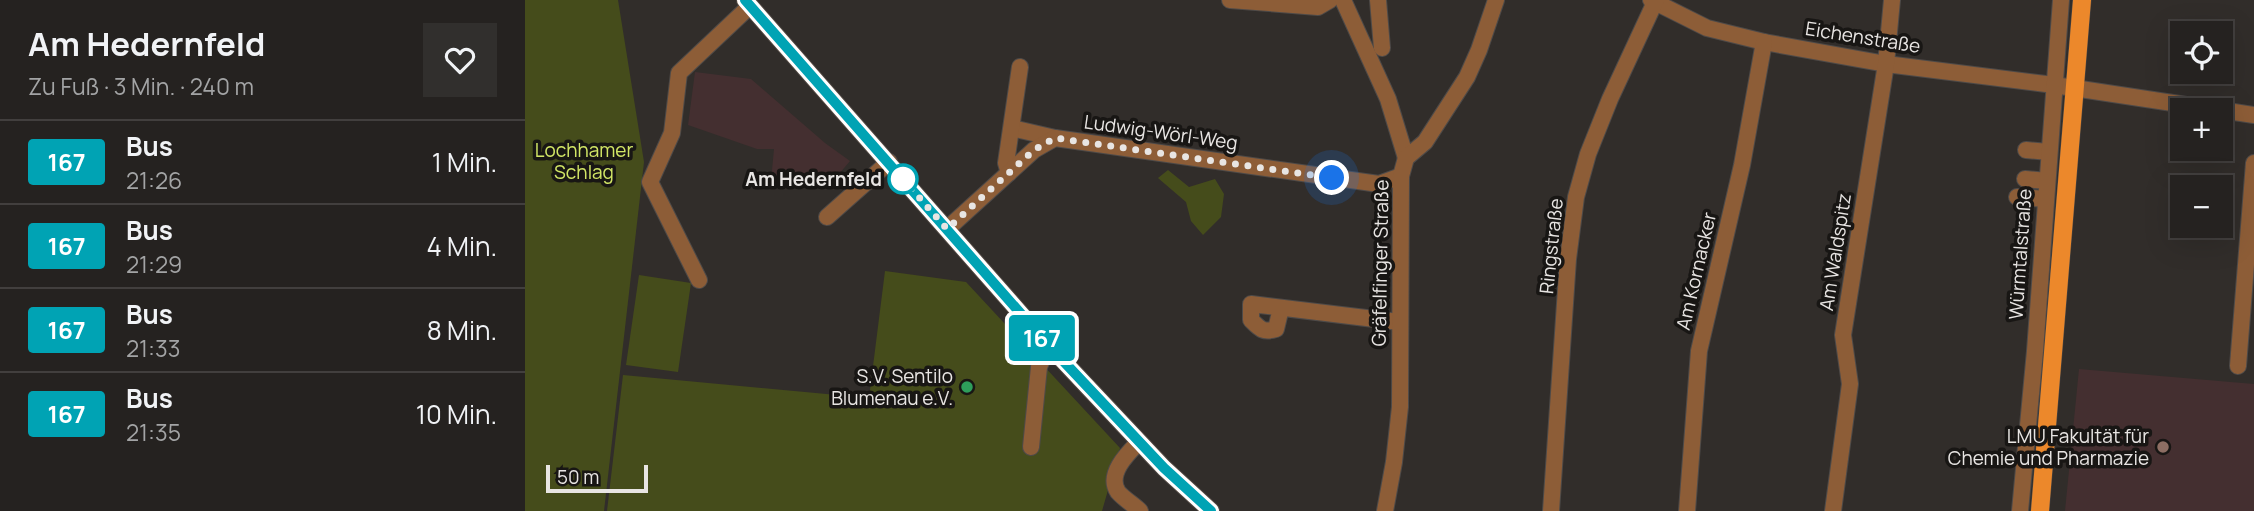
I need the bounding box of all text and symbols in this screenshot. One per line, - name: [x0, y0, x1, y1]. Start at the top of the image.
- street label: Eichenstraße: [1804, 15, 1922, 59]
- text: Am Hedernfeld: [28, 21, 265, 66]
- map controls: [2170, 21, 2233, 238]
- button: locate: [2170, 21, 2233, 84]
- button: heart: [423, 23, 497, 97]
- text: Zu Fuß · 3 Min. · 240 m: [28, 70, 254, 102]
- button: +: [2170, 98, 2233, 161]
- street label: Ludwig-Wörl-Weg: [1082, 108, 1240, 156]
- text: Bus: [126, 128, 173, 164]
- park label: Lochhamer Schlag: [535, 137, 633, 185]
- text: 1 Min.: [432, 144, 497, 180]
- text: 167: [47, 145, 86, 178]
- your location: [1314, 160, 1349, 195]
- text: 21:26: [126, 164, 182, 196]
- marker: Am Hedernfeld: [888, 164, 918, 194]
- place label: Am Hedernfeld: [745, 166, 882, 192]
- button: −: [2170, 175, 2233, 238]
- street label: Gräfelfinger Straße: [1366, 179, 1394, 347]
- street label: Würmtalstraße: [2002, 188, 2038, 320]
- street label: Am Waldspitz: [1813, 191, 1857, 313]
- street label: Ringstraße: [1533, 197, 1569, 295]
- street label: Am Kornacker: [1670, 209, 1722, 332]
- text: Bus: [126, 212, 173, 248]
- text: 4 Min.: [427, 228, 497, 264]
- text: 167: [47, 229, 86, 262]
- text: 21:29: [126, 248, 182, 280]
- text: Bus: [126, 296, 173, 332]
- text: 8 Min.: [427, 312, 497, 348]
- text: 167: [47, 313, 86, 346]
- line badge: 167: [1002, 315, 1082, 361]
- text: 167: [1023, 321, 1061, 354]
- text: 21:33: [126, 332, 180, 364]
- place label: S.V. Sentilo Blumenau e.V.: [831, 363, 953, 411]
- marker: S.V. Sentilo Blumenau e.V.: [959, 379, 975, 395]
- text: Bus: [126, 380, 173, 416]
- text: 10 Min.: [416, 396, 497, 432]
- text: 167: [47, 397, 86, 430]
- text: 21:35: [126, 416, 181, 448]
- place label: LMU Fakultät für Chemie und Pharmazie: [1948, 423, 2149, 471]
- marker: LMU Fakultät für Chemie und Pharmazie: [2155, 439, 2171, 455]
- scale bar: [546, 462, 647, 494]
- text: 50 m: [557, 464, 599, 490]

